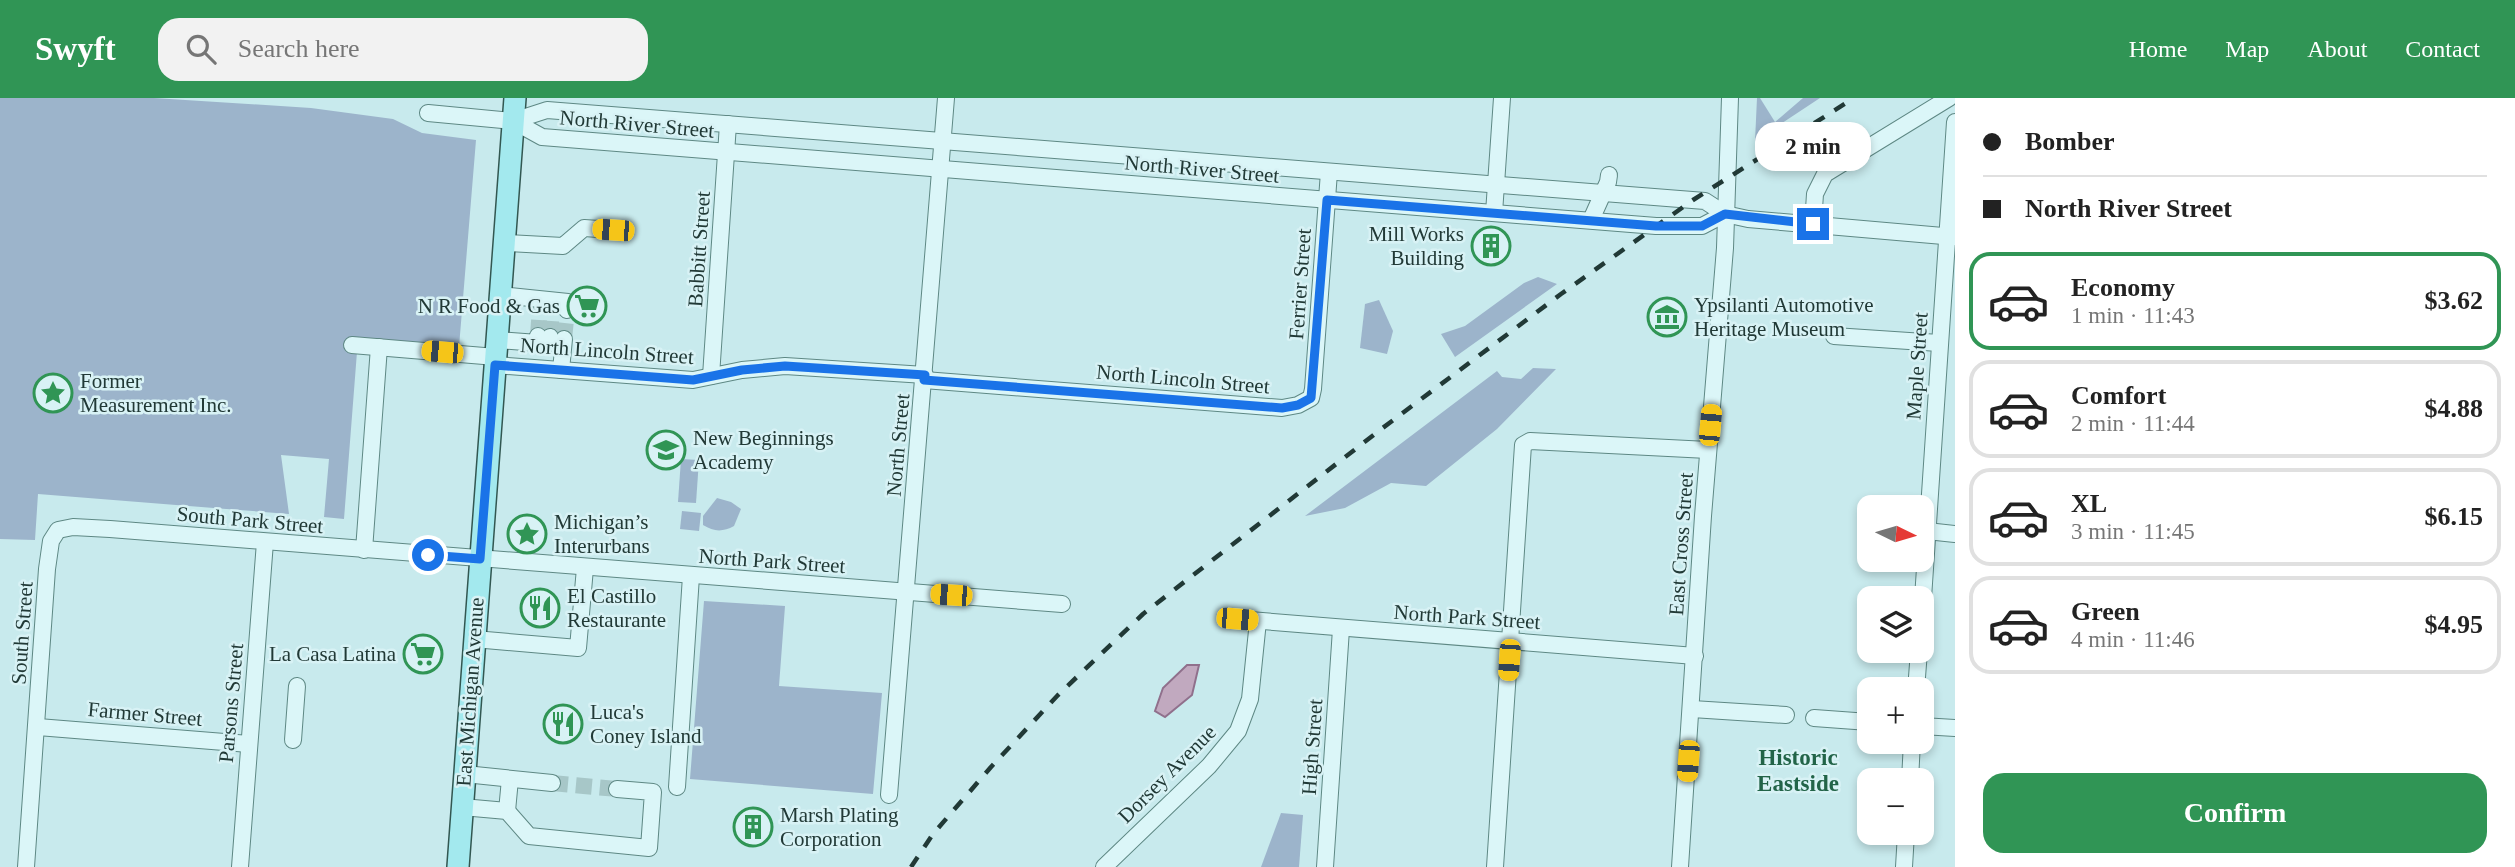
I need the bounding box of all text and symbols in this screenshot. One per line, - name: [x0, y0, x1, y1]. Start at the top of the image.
- search box: [158, 18, 648, 81]
- icon: search: [182, 30, 220, 68]
- text: Swyft: [35, 31, 116, 67]
- text: Search here: [238, 34, 360, 63]
- text: Home: [2129, 36, 2187, 62]
- text: Map: [2225, 36, 2269, 62]
- text: About: [2307, 36, 2367, 62]
- text: Contact: [2405, 36, 2480, 62]
- street label: North River Street: [559, 105, 715, 143]
- callout: 2 min: [1755, 122, 1871, 172]
- text: Bomber: [2025, 127, 2115, 156]
- text: 2 min: [1785, 134, 1841, 159]
- street label: North River Street: [1124, 150, 1280, 188]
- street label: Babbitt Street: [683, 190, 715, 308]
- text: North River Street: [2025, 194, 2232, 223]
- route end: [1797, 208, 1829, 240]
- car: [592, 218, 635, 242]
- place label: Mill Works Building: [1369, 222, 1464, 270]
- building icon: Mill Works Building: [1470, 225, 1512, 267]
- street label: Ferrier Street: [1284, 227, 1316, 340]
- icon: car: [1987, 270, 2050, 333]
- text: Economy: [2071, 273, 2175, 302]
- supermarket icon: N R Food & Gas: [566, 285, 608, 327]
- text: $3.62: [2425, 286, 2483, 315]
- place label: Ypsilanti Automotive Heritage Museum: [1694, 293, 1873, 341]
- place label: N R Food & Gas: [418, 294, 560, 318]
- museum icon: Ypsilanti Automotive Heritage Museum: [1646, 296, 1688, 338]
- text: 1 min · 11:43: [2071, 303, 2195, 328]
- street label: Maple Street: [1901, 311, 1933, 421]
- street label: North Lincoln Street: [519, 333, 695, 369]
- car: [421, 340, 464, 364]
- street label: North Lincoln Street: [1095, 359, 1271, 399]
- place label: Former Measurement Inc.: [80, 369, 232, 417]
- place icon: Former Measurement Inc.: [32, 372, 74, 414]
- icon: car: [1987, 378, 2050, 441]
- text: Comfort: [2071, 381, 2166, 410]
- street label: North Street: [882, 392, 914, 497]
- text: $4.88: [2425, 394, 2483, 423]
- car: [1698, 403, 1723, 447]
- text: 2 min · 11:44: [2071, 411, 2195, 436]
- place label: New Beginnings Academy: [693, 426, 834, 474]
- school or university icon: New Beginnings Academy: [645, 429, 687, 471]
- street label: East Cross Street: [1664, 471, 1698, 616]
- icon: car: [1987, 486, 2050, 549]
- text: XL: [2071, 489, 2107, 518]
- north arrow: [1857, 495, 1934, 572]
- map controls: [1857, 495, 1934, 845]
- street label: South Park Street: [176, 502, 324, 538]
- text: $6.15: [2425, 502, 2483, 531]
- place label: Michigan’s Interurbans: [554, 510, 650, 558]
- place icon: Michigan’s Interurbans: [506, 513, 548, 555]
- text: 3 min · 11:45: [2071, 519, 2195, 544]
- route start: [412, 539, 444, 571]
- street label: North Park Street: [698, 544, 846, 578]
- street label: South Street: [6, 581, 38, 685]
- car: [930, 583, 973, 607]
- place label: El Castillo Restaurante: [567, 584, 666, 632]
- button: layers: [1857, 586, 1934, 663]
- restaurant icon: El Castillo Restaurante: [519, 587, 561, 629]
- icon: car: [1987, 594, 2050, 657]
- street label: East Michigan Avenue: [451, 597, 489, 787]
- text: Green: [2071, 597, 2140, 626]
- street label: North Park Street: [1393, 600, 1541, 634]
- car: [1216, 607, 1259, 631]
- text: $4.95: [2425, 610, 2483, 639]
- text: 4 min · 11:46: [2071, 627, 2195, 652]
- supermarket icon: La Casa Latina: [402, 633, 444, 675]
- car: [1498, 638, 1521, 682]
- street label: Parsons Street: [214, 642, 248, 764]
- place label: La Casa Latina: [269, 642, 397, 666]
- button: +: [1857, 677, 1934, 754]
- street label: Farmer Street: [87, 697, 203, 731]
- street label: High Street: [1297, 698, 1327, 796]
- place label: Luca's Coney Island: [590, 700, 702, 748]
- restaurant icon: Luca's Coney Island: [542, 703, 584, 745]
- street label: Dorsey Avenue: [1113, 720, 1221, 828]
- car: [1677, 739, 1700, 783]
- district label: Historic Eastside: [1757, 745, 1839, 796]
- button: −: [1857, 768, 1934, 845]
- button: Confirm: [1983, 773, 2487, 853]
- place label: Marsh Plating Corporation: [780, 803, 899, 851]
- building icon: Marsh Plating Corporation: [732, 806, 774, 848]

